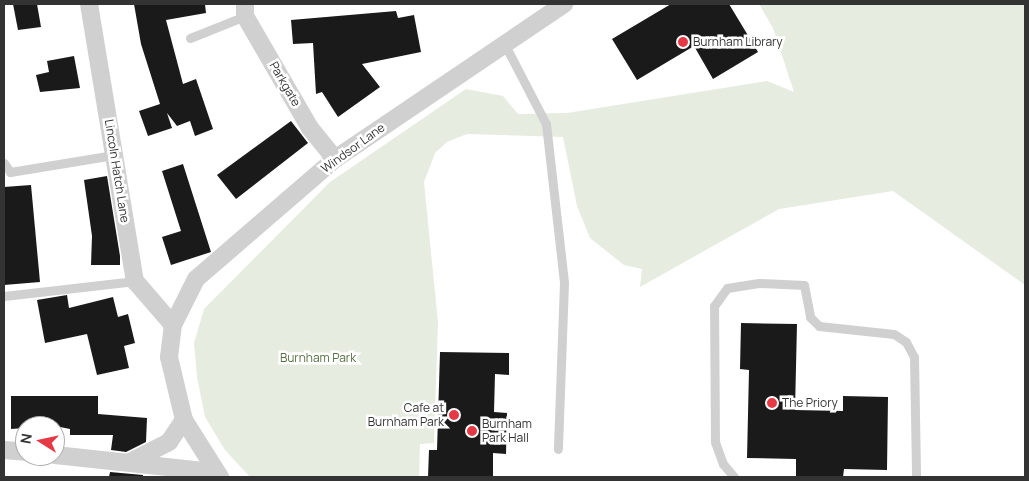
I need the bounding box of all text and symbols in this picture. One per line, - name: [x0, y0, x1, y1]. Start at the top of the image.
- place label: Burnham Library: [693, 35, 783, 49]
- marker: Burnham Library: [677, 36, 689, 48]
- street label: Parkgate: [266, 59, 304, 109]
- street label: Lincoln Hatch Lane: [102, 118, 132, 224]
- street label: Windsor Lane: [318, 120, 388, 176]
- park label: Burnham Park: [280, 351, 356, 365]
- place label: The Priory: [782, 396, 838, 410]
- marker: The Priory: [766, 397, 778, 409]
- place label: Cafe at Burnham Park: [368, 401, 444, 429]
- marker: Cafe at Burnham Park: [448, 409, 460, 421]
- north arrow: [15, 416, 65, 466]
- place label: Burnham Park Hall: [482, 417, 532, 445]
- marker: Burnham Park Hall: [466, 425, 478, 437]
- text: N: [15, 432, 36, 445]

